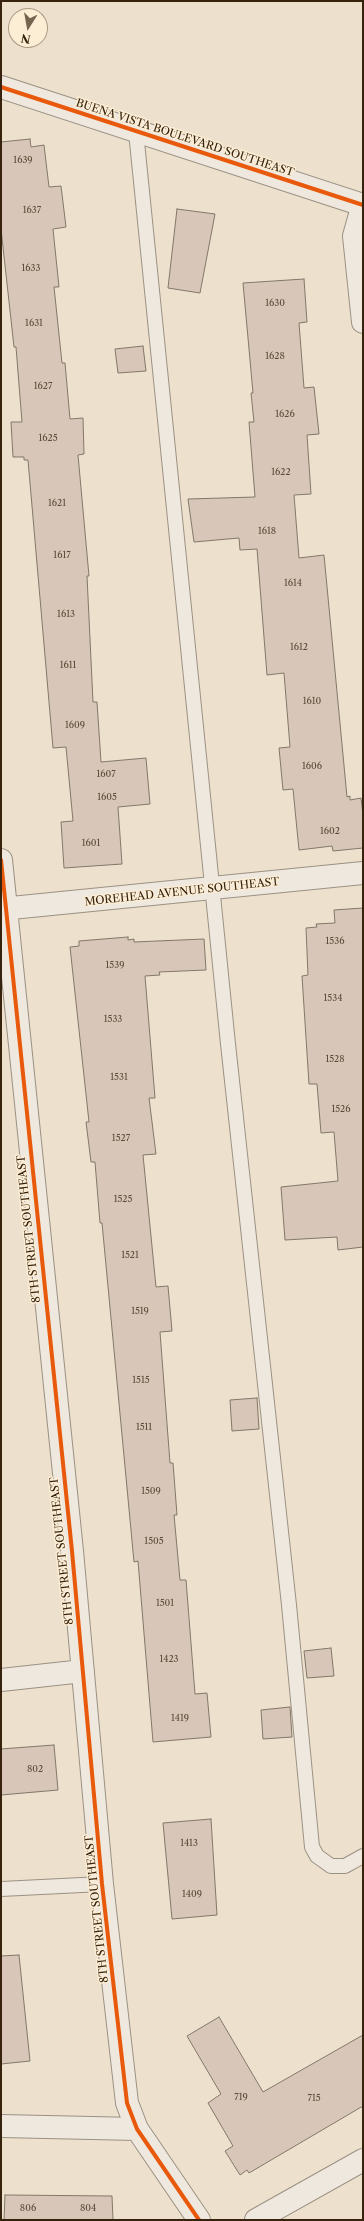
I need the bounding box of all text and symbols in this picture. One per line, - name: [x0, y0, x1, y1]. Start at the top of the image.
- north arrow: [8, 8, 48, 48]
- text: N: [20, 31, 32, 47]
- street label: BUENA VISTA BOULEVARD SOUTHEAST: [74, 96, 296, 180]
- house number: 1639: [13, 155, 33, 165]
- house number: 1637: [23, 205, 41, 215]
- house number: 1633: [22, 263, 40, 273]
- house number: 1630: [265, 298, 285, 308]
- house number: 1631: [25, 318, 43, 328]
- house number: 1628: [265, 351, 285, 361]
- house number: 1627: [34, 381, 52, 391]
- house number: 1626: [275, 409, 295, 419]
- house number: 1625: [38, 433, 58, 443]
- house number: 1622: [271, 467, 291, 477]
- house number: 1621: [48, 498, 66, 508]
- house number: 1618: [258, 526, 276, 536]
- house number: 1617: [53, 550, 71, 560]
- house number: 1614: [284, 578, 302, 588]
- house number: 1613: [57, 609, 75, 619]
- house number: 1612: [290, 642, 308, 652]
- house number: 1611: [60, 660, 76, 670]
- house number: 1610: [303, 696, 321, 706]
- house number: 1609: [65, 720, 85, 730]
- house number: 1606: [302, 761, 322, 771]
- house number: 1607: [96, 769, 116, 779]
- house number: 1605: [97, 792, 117, 802]
- house number: 1602: [320, 826, 340, 836]
- house number: 1601: [82, 838, 100, 848]
- street label: MOREHEAD AVENUE SOUTHEAST: [84, 875, 280, 909]
- house number: 1536: [326, 936, 344, 946]
- house number: 1539: [106, 960, 124, 970]
- house number: 1534: [324, 993, 342, 1003]
- house number: 1533: [104, 1014, 122, 1024]
- house number: 1528: [325, 1054, 345, 1064]
- house number: 1531: [110, 1072, 128, 1082]
- house number: 1526: [331, 1104, 351, 1114]
- house number: 1527: [112, 1133, 130, 1143]
- street label: 8TH STREET SOUTHEAST: [15, 1154, 43, 1304]
- house number: 1525: [114, 1194, 132, 1204]
- house number: 1521: [121, 1250, 139, 1260]
- house number: 1519: [131, 1306, 149, 1316]
- house number: 1515: [132, 1375, 150, 1385]
- house number: 1511: [136, 1422, 152, 1432]
- street label: 8TH STREET SOUTHEAST: [48, 1476, 76, 1626]
- house number: 1509: [141, 1486, 161, 1496]
- house number: 1505: [144, 1536, 164, 1546]
- house number: 1501: [156, 1598, 174, 1608]
- house number: 1423: [159, 1654, 179, 1664]
- house number: 1419: [171, 1713, 189, 1723]
- house number: 802: [27, 1764, 43, 1774]
- street label: 8TH STREET SOUTHEAST: [83, 1834, 111, 1984]
- house number: 1413: [180, 1838, 198, 1848]
- house number: 1409: [182, 1889, 202, 1899]
- house number: 719: [234, 2092, 248, 2102]
- house number: 715: [307, 2093, 321, 2103]
- house number: 806: [20, 2203, 36, 2213]
- house number: 804: [80, 2203, 96, 2213]

